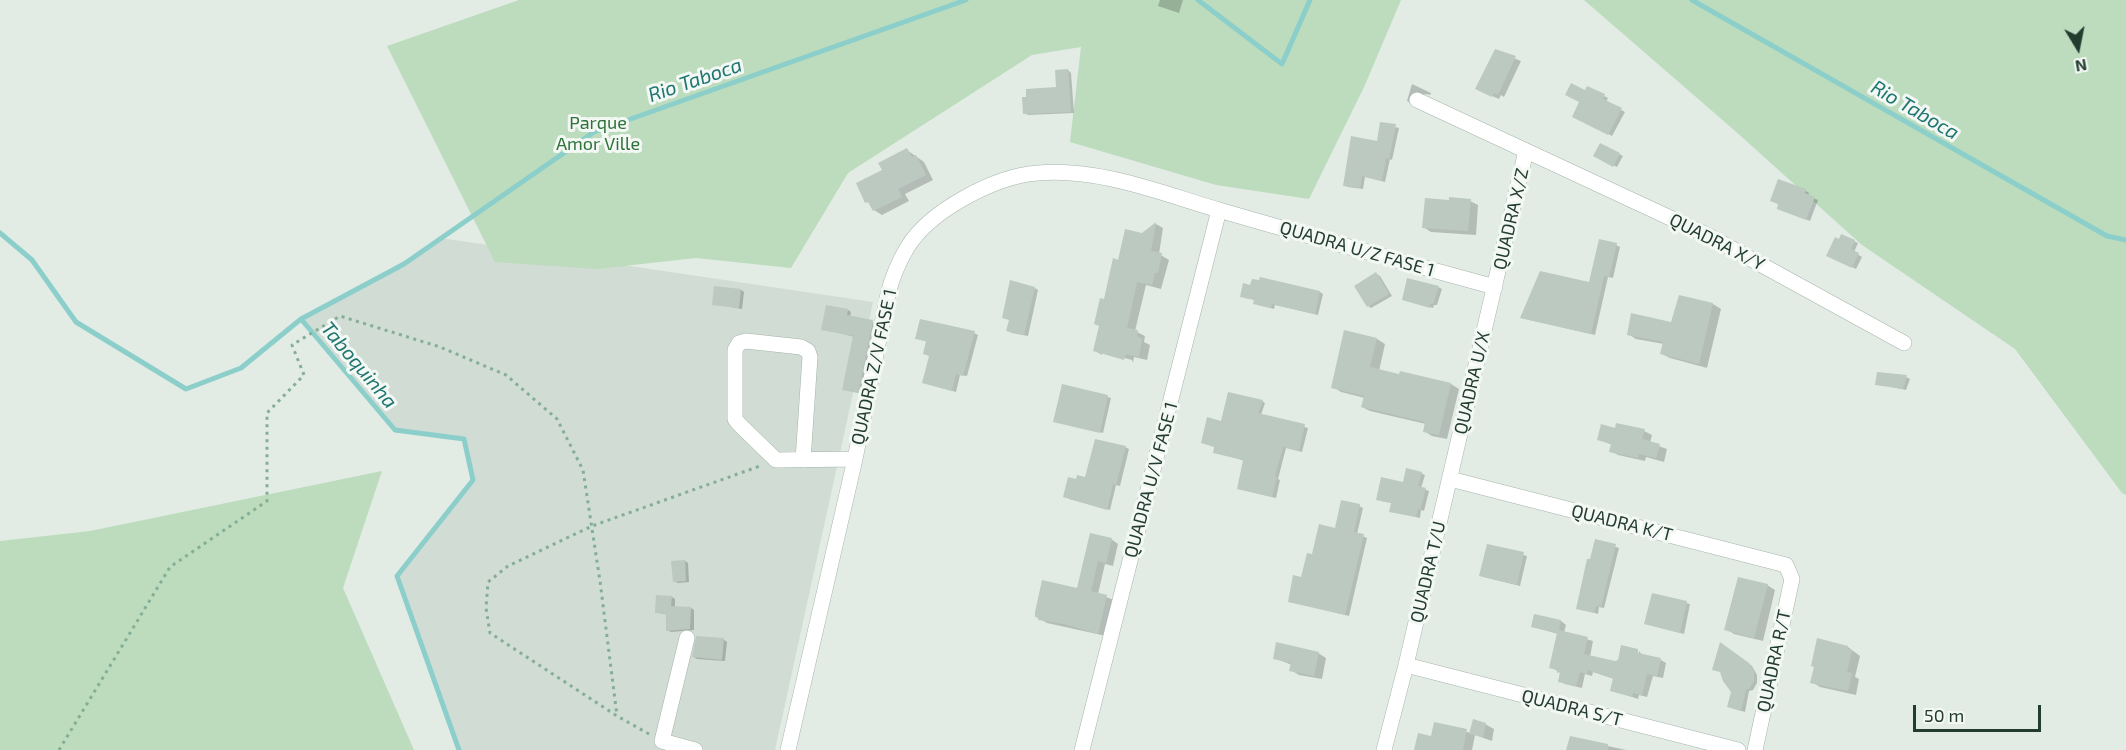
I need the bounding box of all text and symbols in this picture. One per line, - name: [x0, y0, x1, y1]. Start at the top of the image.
- north arrow: [2048, 18, 2108, 78]
- water label: Rio Taboca: [645, 53, 745, 107]
- text: N: [2074, 56, 2089, 77]
- water label: Rio Taboca: [1867, 75, 1963, 145]
- park label: Parque Amor Ville: [556, 112, 640, 154]
- street label: QUADRA X/Z: [1489, 166, 1533, 272]
- street label: QUADRA X/Y: [1666, 209, 1768, 275]
- street label: QUADRA U/Z FASE 1: [1277, 217, 1437, 281]
- street label: QUADRA Z/V FASE 1: [847, 287, 901, 447]
- water label: Taboquinha: [316, 317, 402, 413]
- street label: QUADRA U/X: [1450, 329, 1494, 437]
- street label: QUADRA U/V FASE 1: [1120, 400, 1182, 560]
- street label: QUADRA K/T: [1569, 500, 1675, 546]
- street label: QUADRA T/U: [1406, 519, 1450, 625]
- street label: QUADRA R/T: [1753, 608, 1795, 714]
- street label: QUADRA S/T: [1519, 685, 1625, 731]
- scale bar: [1916, 693, 2044, 731]
- text: 50 m: [1924, 704, 1964, 726]

